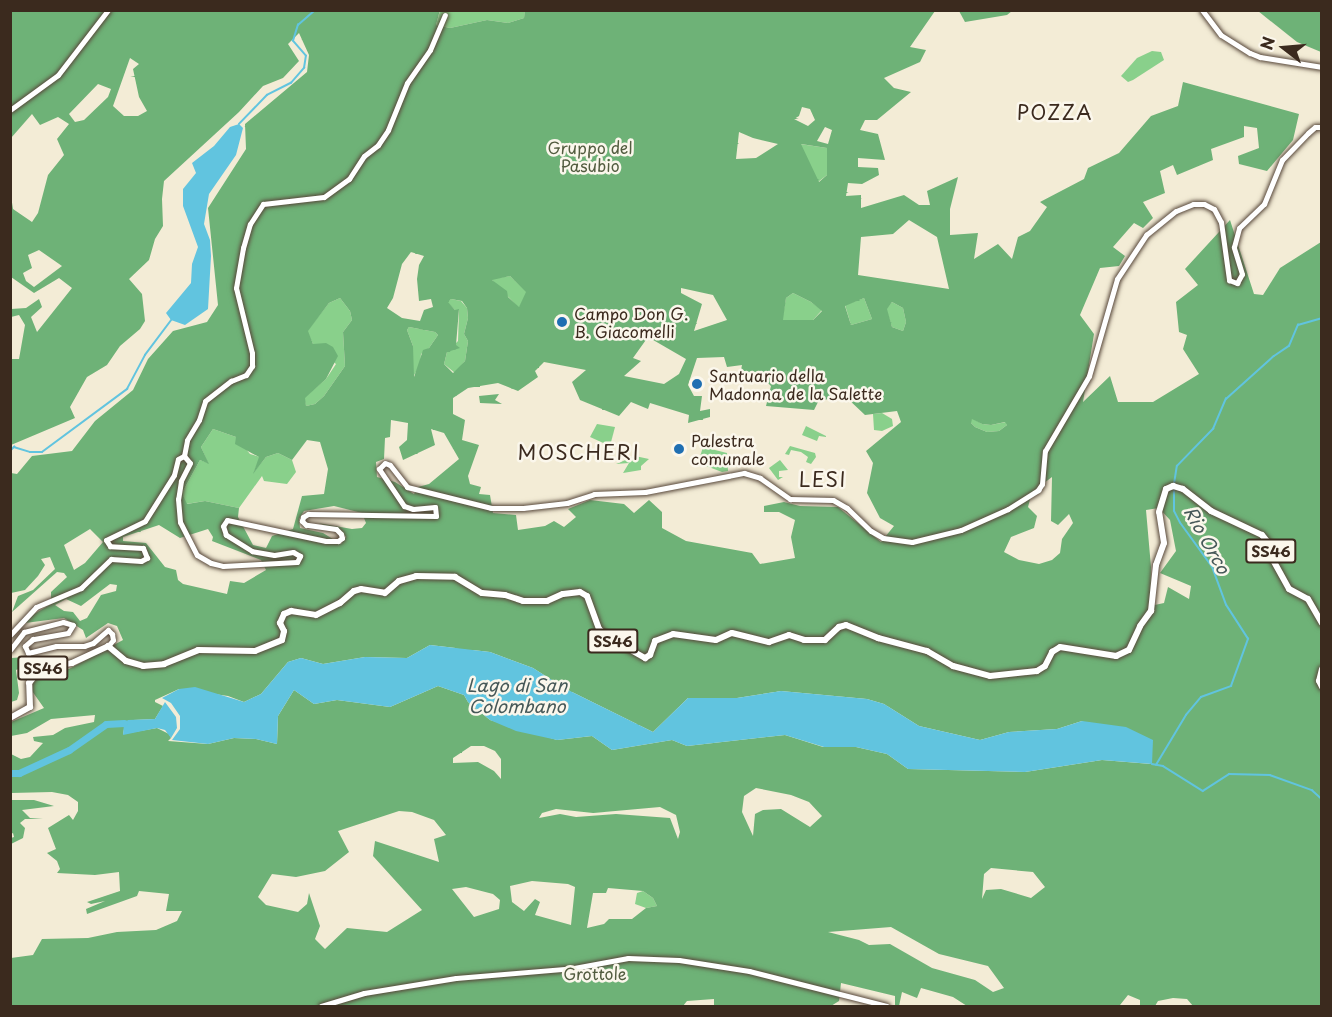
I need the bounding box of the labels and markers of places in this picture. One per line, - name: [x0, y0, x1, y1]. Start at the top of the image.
- place label: Campo Don G. B. Giacomelli: [574, 303, 687, 341]
- marker: Campo Don G. B. Giacomelli: [555, 315, 569, 329]
- place label: Santuario della Madonna de la Salette: [709, 365, 882, 403]
- marker: Santuario della Madonna de la Salette: [690, 377, 704, 391]
- place label: Palestra comunale: [691, 430, 765, 468]
- marker: Palestra comunale: [672, 442, 686, 456]

